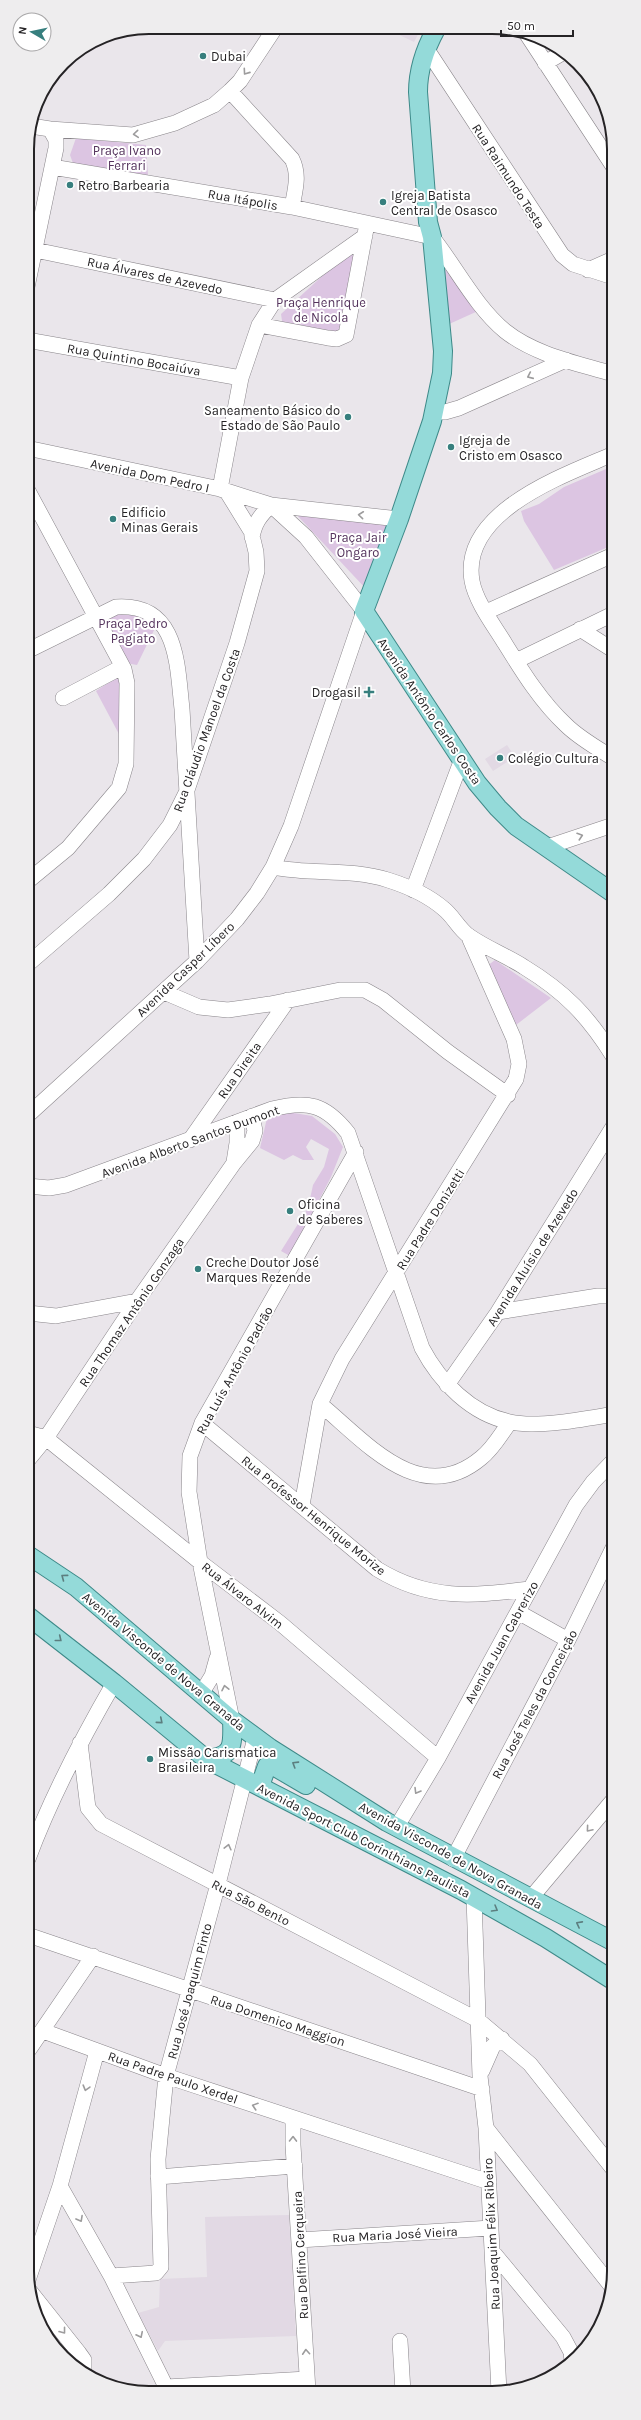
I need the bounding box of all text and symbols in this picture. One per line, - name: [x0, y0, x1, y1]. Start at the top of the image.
- north arrow: [12, 12, 52, 52]
- scale bar: [501, 12, 573, 38]
- text: 50 m: [507, 19, 535, 33]
- text: N: [16, 26, 30, 35]
- place label: Dubai: [211, 49, 246, 64]
- marker: Dubai: [198, 51, 208, 61]
- one-way arrow: [244, 68, 251, 75]
- street label: Rua Raimundo Testa: [469, 121, 548, 231]
- one-way arrow: [133, 130, 139, 139]
- park label: Praça Ivano Ferrari: [93, 143, 161, 173]
- place label: Retro Barbearia: [78, 178, 170, 193]
- marker: Retro Barbearia: [65, 180, 75, 190]
- street label: Rua Itápolis: [207, 186, 279, 213]
- place label: Igreja Batista Central de Osasco: [391, 188, 497, 218]
- marker: Igreja Batista Central de Osasco: [378, 197, 388, 207]
- street label: Rua Álvares de Azevedo: [86, 252, 224, 297]
- park label: Praça Henrique de Nicola: [276, 295, 366, 325]
- street label: Rua Quintino Bocaiúva: [66, 340, 202, 379]
- one-way arrow: [527, 371, 535, 379]
- place label: Saneamento Básico do Estado de São Paulo: [204, 403, 340, 433]
- marker: Saneamento Básico do Estado de São Paulo: [343, 412, 353, 422]
- place label: Igreja de Cristo em Osasco: [459, 433, 562, 463]
- marker: Igreja de Cristo em Osasco: [446, 442, 456, 452]
- street label: Avenida Dom Pedro I: [89, 456, 211, 495]
- place label: Edificio Minas Gerais: [121, 505, 199, 535]
- one-way arrow: [358, 510, 364, 519]
- marker: Edificio Minas Gerais: [108, 514, 118, 524]
- park label: Praça Jair Ongaro: [330, 530, 387, 560]
- park label: Praça Pedro Pagiato: [98, 616, 168, 646]
- street label: Avenida Antônio Carlos Costa: [375, 635, 484, 787]
- street label: Rua Cláudio Manoel da Costa: [170, 646, 243, 814]
- place label: Drogasil: [312, 685, 361, 700]
- marker: Drogasil: [364, 687, 374, 697]
- place label: Colégio Cultura: [508, 751, 599, 766]
- marker: Colégio Cultura: [495, 753, 505, 763]
- one-way arrow: [577, 832, 584, 841]
- street label: Avenida Casper Líbero: [133, 919, 237, 1020]
- street label: Rua Direita: [214, 1039, 264, 1102]
- street label: Avenida Alberto Santos Dumont: [99, 1102, 281, 1181]
- street label: Rua Padre Donizetti: [393, 1166, 468, 1273]
- street label: Avenida Aluísio de Azevedo: [484, 1186, 581, 1329]
- place label: Oficina de Saberes: [298, 1197, 363, 1227]
- marker: Oficina de Saberes: [285, 1206, 295, 1216]
- street label: Rua Thomaz Antônio Gonzaga: [76, 1235, 187, 1390]
- place label: Creche Doutor José Marques Rezende: [206, 1255, 319, 1286]
- marker: Creche Doutor José Marques Rezende: [193, 1264, 203, 1274]
- street label: Rua Luís Antônio Padrão: [193, 1304, 276, 1437]
- street label: Rua Professor Henrique Morize: [238, 1453, 389, 1579]
- street label: Rua Álvaro Alvim: [199, 1557, 288, 1632]
- one-way arrow: [61, 1575, 68, 1582]
- street label: Avenida Juan Cabrerizo: [462, 1579, 541, 1706]
- street label: Avenida Visconde de Nova Granada: [79, 1589, 248, 1734]
- street label: Rua José Teles da Conceição: [489, 1627, 580, 1781]
- one-way arrow: [55, 1634, 62, 1641]
- one-way arrow: [221, 1685, 229, 1691]
- one-way arrow: [155, 1717, 162, 1724]
- place label: Missão Carismatica Brasileira: [158, 1745, 276, 1775]
- marker: Missão Carismatica Brasileira: [145, 1754, 155, 1764]
- one-way arrow: [292, 1761, 299, 1769]
- street label: Avenida Sport Club Corinthians Paulista: [255, 1780, 473, 1901]
- one-way arrow: [415, 1787, 422, 1794]
- street label: Avenida Visconde de Nova Granada: [356, 1799, 545, 1912]
- one-way arrow: [586, 1824, 593, 1831]
- one-way arrow: [223, 1843, 231, 1850]
- street label: Rua São Bento: [209, 1876, 292, 1929]
- one-way arrow: [491, 1904, 498, 1912]
- street label: Rua José Joaquim Pinto: [164, 1922, 216, 2061]
- one-way arrow: [576, 1922, 583, 1929]
- street label: Rua Domenico Maggion: [209, 1992, 347, 2049]
- street label: Rua Padre Paulo Xerdel: [106, 2048, 240, 2107]
- one-way arrow: [82, 2085, 91, 2092]
- one-way arrow: [252, 2102, 259, 2111]
- one-way arrow: [289, 2136, 297, 2142]
- street label: Rua Joaquim Félix Ribeiro: [480, 2157, 504, 2310]
- street label: Rua Delfino Cerqueira: [290, 2190, 312, 2320]
- one-way arrow: [75, 2215, 82, 2223]
- street label: Rua Maria José Vieira: [332, 2224, 458, 2245]
- one-way arrow: [58, 2327, 65, 2334]
- one-way arrow: [135, 2330, 143, 2338]
- one-way arrow: [301, 2349, 310, 2355]

